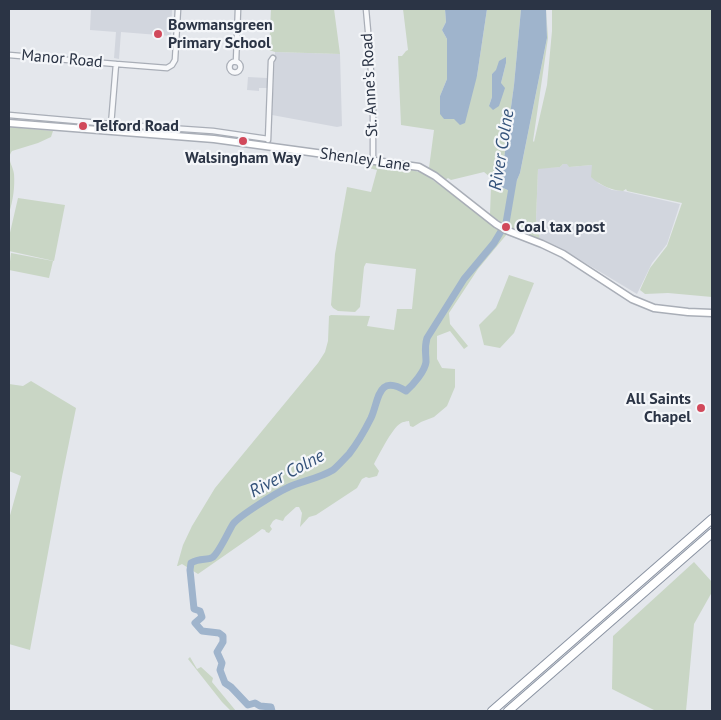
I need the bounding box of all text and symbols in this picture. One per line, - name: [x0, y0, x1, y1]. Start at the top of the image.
- place label: Bowmansgreen Primary School: [168, 15, 273, 53]
- marker: Bowmansgreen Primary School: [152, 28, 164, 40]
- street label: St. Anne's Road: [358, 33, 382, 137]
- street label: Manor Road: [21, 46, 103, 72]
- water label: River Colne: [485, 108, 519, 192]
- place label: Telford Road: [93, 116, 179, 136]
- marker: Telford Road: [77, 120, 89, 132]
- marker: Walsingham Way: [237, 135, 249, 147]
- street label: Shenley Lane: [319, 144, 411, 176]
- place label: Walsingham Way: [185, 148, 301, 168]
- place label: Coal tax post: [516, 217, 605, 237]
- marker: Coal tax post: [500, 221, 512, 233]
- place label: All Saints Chapel: [626, 389, 691, 427]
- marker: All Saints Chapel: [695, 402, 707, 414]
- water label: River Colne: [246, 445, 328, 503]

